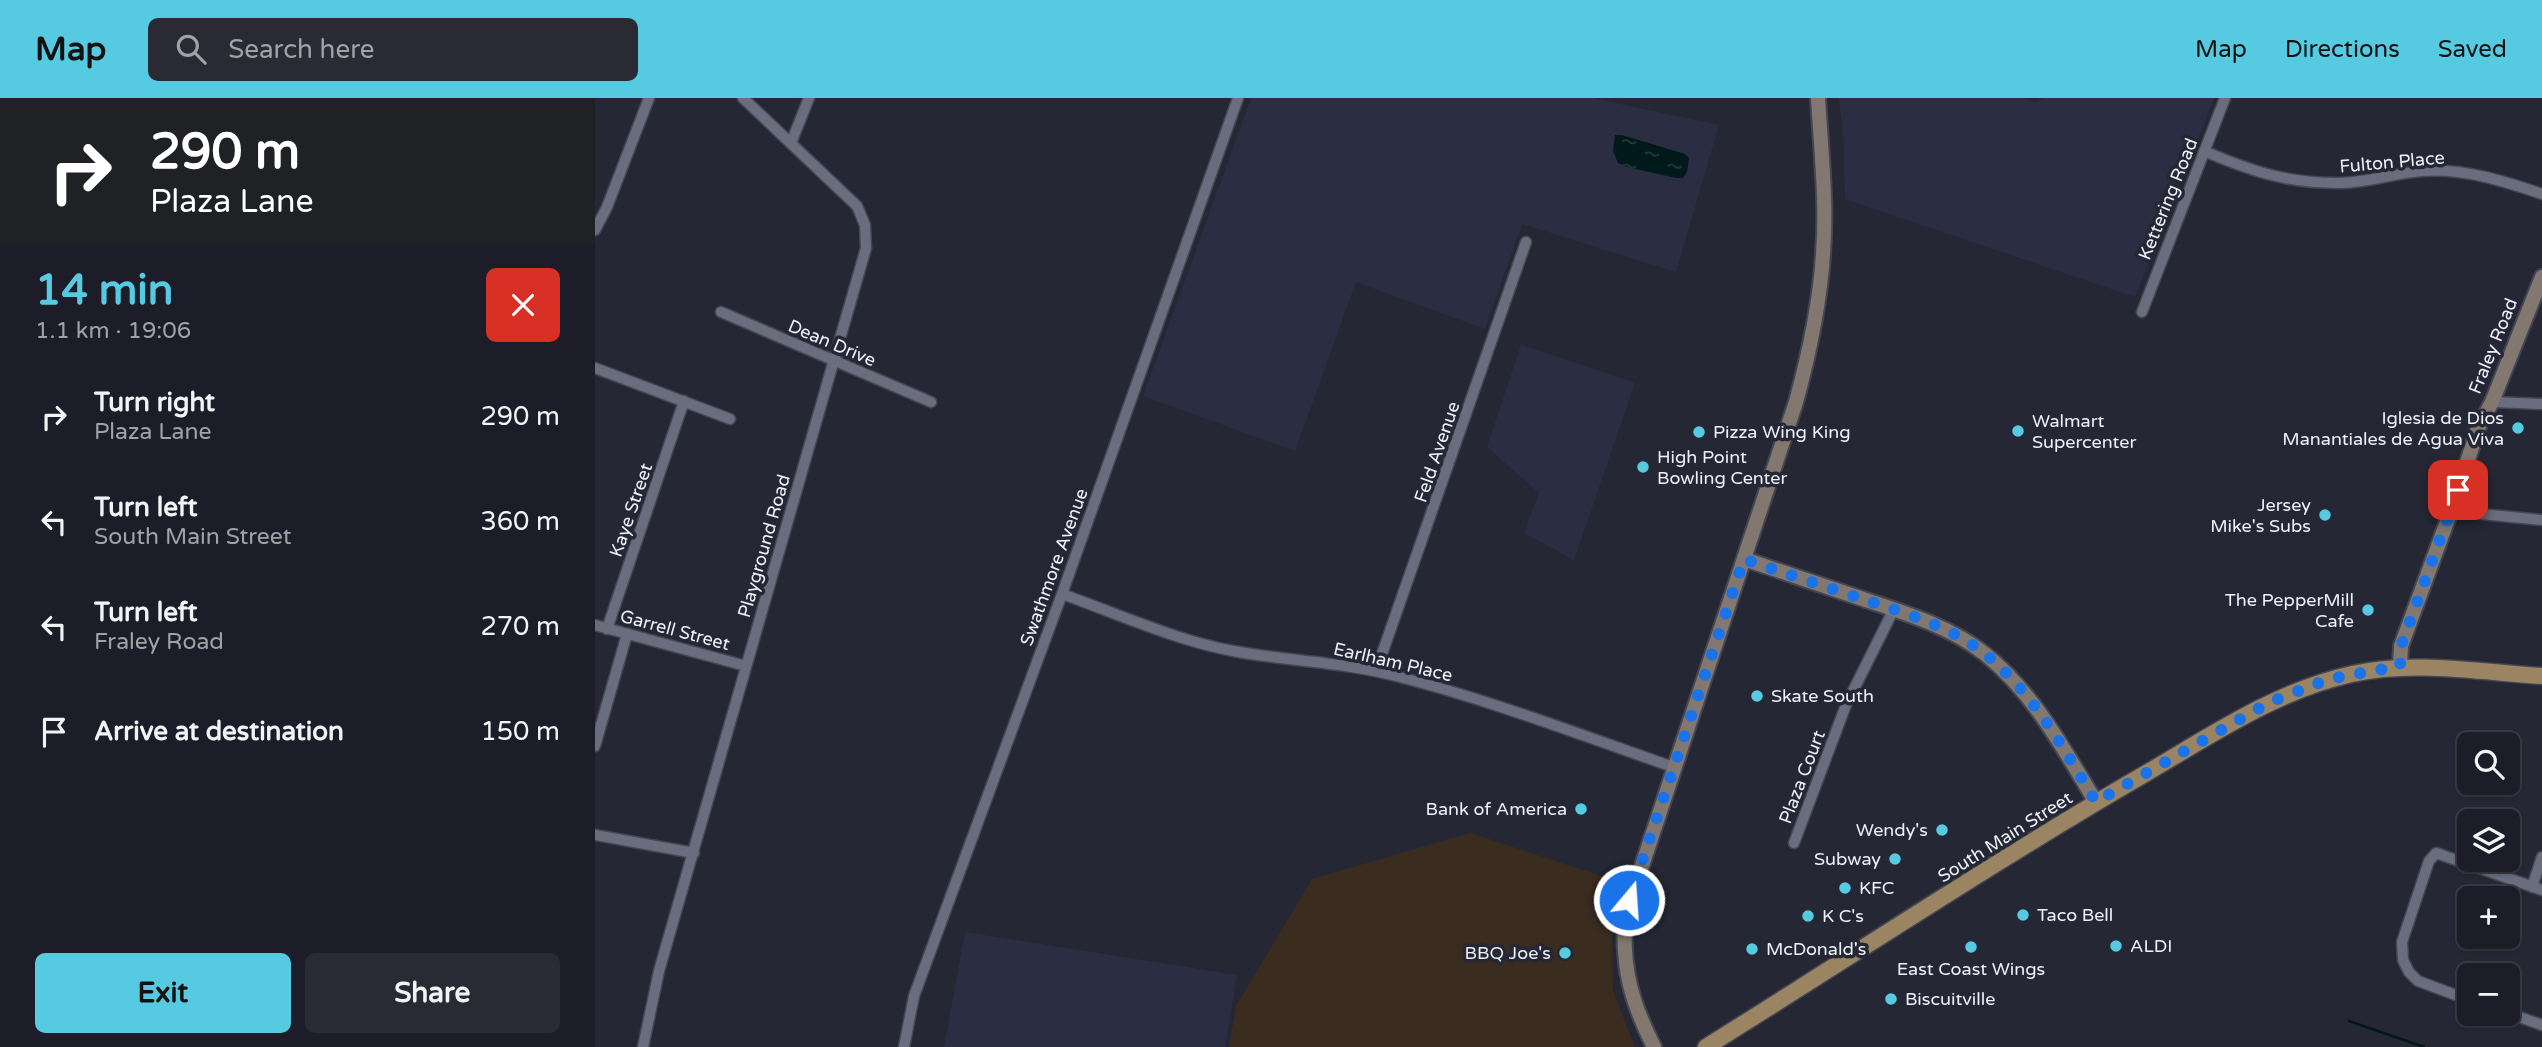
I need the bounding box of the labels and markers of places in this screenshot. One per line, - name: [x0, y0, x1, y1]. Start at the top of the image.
- place label: Iglesia de Dios Manantiales de Agua Viva: [2282, 407, 2504, 450]
- place label: Walmart Supercenter: [2032, 410, 2136, 453]
- marker: Iglesia de Dios Manantiales de Agua Viva: [2510, 420, 2526, 436]
- place label: Pizza Wing King: [1713, 421, 1851, 443]
- marker: Walmart Supercenter: [2010, 423, 2026, 439]
- marker: Pizza Wing King: [1691, 424, 1707, 440]
- place label: High Point Bowling Center: [1657, 446, 1788, 489]
- marker: High Point Bowling Center: [1635, 459, 1651, 475]
- pin: [2428, 460, 2488, 520]
- place label: Jersey Mike's Subs: [2210, 494, 2311, 537]
- marker: Jersey Mike's Subs: [2317, 507, 2333, 523]
- place label: The PepperMill Cafe: [2225, 589, 2354, 632]
- marker: The PepperMill Cafe: [2360, 602, 2376, 618]
- place label: Skate South: [1771, 685, 1874, 707]
- marker: Skate South: [1749, 688, 1765, 704]
- place label: Bank of America: [1425, 798, 1567, 820]
- marker: Bank of America: [1573, 801, 1589, 817]
- place label: Wendy's: [1856, 819, 1928, 841]
- marker: Wendy's: [1934, 822, 1950, 838]
- place label: Subway: [1814, 848, 1881, 870]
- marker: Subway: [1887, 851, 1903, 867]
- place label: KFC: [1859, 877, 1894, 899]
- marker: KFC: [1837, 880, 1853, 896]
- place label: Taco Bell: [2037, 904, 2113, 926]
- place label: K C's: [1822, 905, 1864, 927]
- marker: Taco Bell: [2015, 907, 2031, 923]
- marker: K C's: [1800, 908, 1816, 924]
- place label: ALDI: [2130, 935, 2172, 957]
- place label: McDonald's: [1766, 938, 1866, 960]
- marker: ALDI: [2108, 938, 2124, 954]
- marker: East Coast Wings: [1963, 939, 1979, 955]
- marker: McDonald's: [1744, 941, 1760, 957]
- place label: BBQ Joe's: [1465, 942, 1551, 964]
- marker: BBQ Joe's: [1557, 945, 1573, 961]
- place label: East Coast Wings: [1897, 958, 2045, 980]
- place label: Biscuitville: [1905, 988, 1995, 1010]
- marker: Biscuitville: [1883, 991, 1899, 1007]

